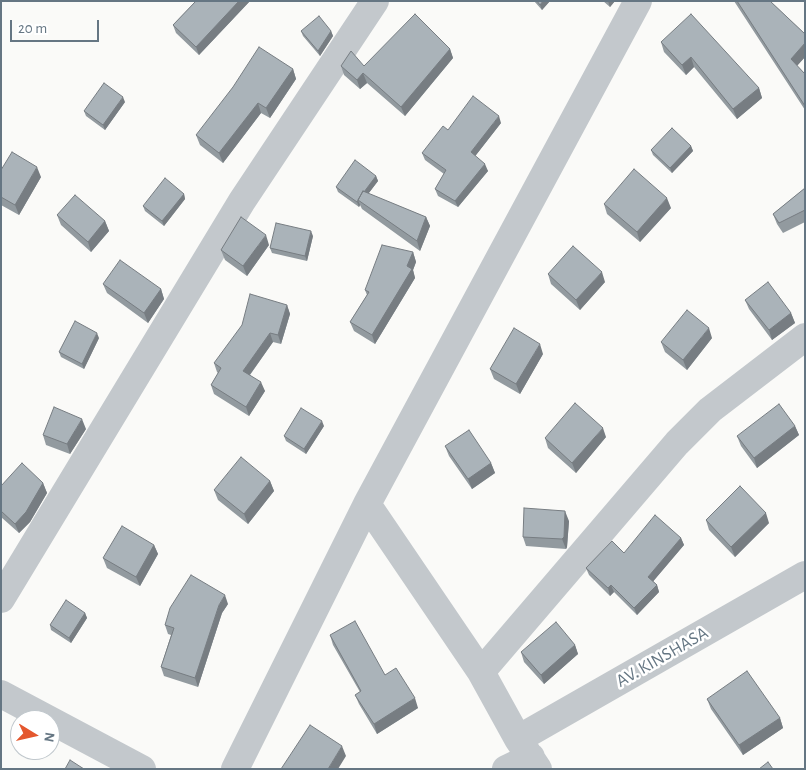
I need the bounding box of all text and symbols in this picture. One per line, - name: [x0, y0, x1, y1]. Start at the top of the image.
- scale bar: [12, 10, 101, 42]
- text: 20 m: [18, 21, 47, 36]
- street label: AV. KINSHASA: [612, 622, 712, 692]
- north arrow: [10, 710, 60, 760]
- text: N: [41, 731, 57, 743]

